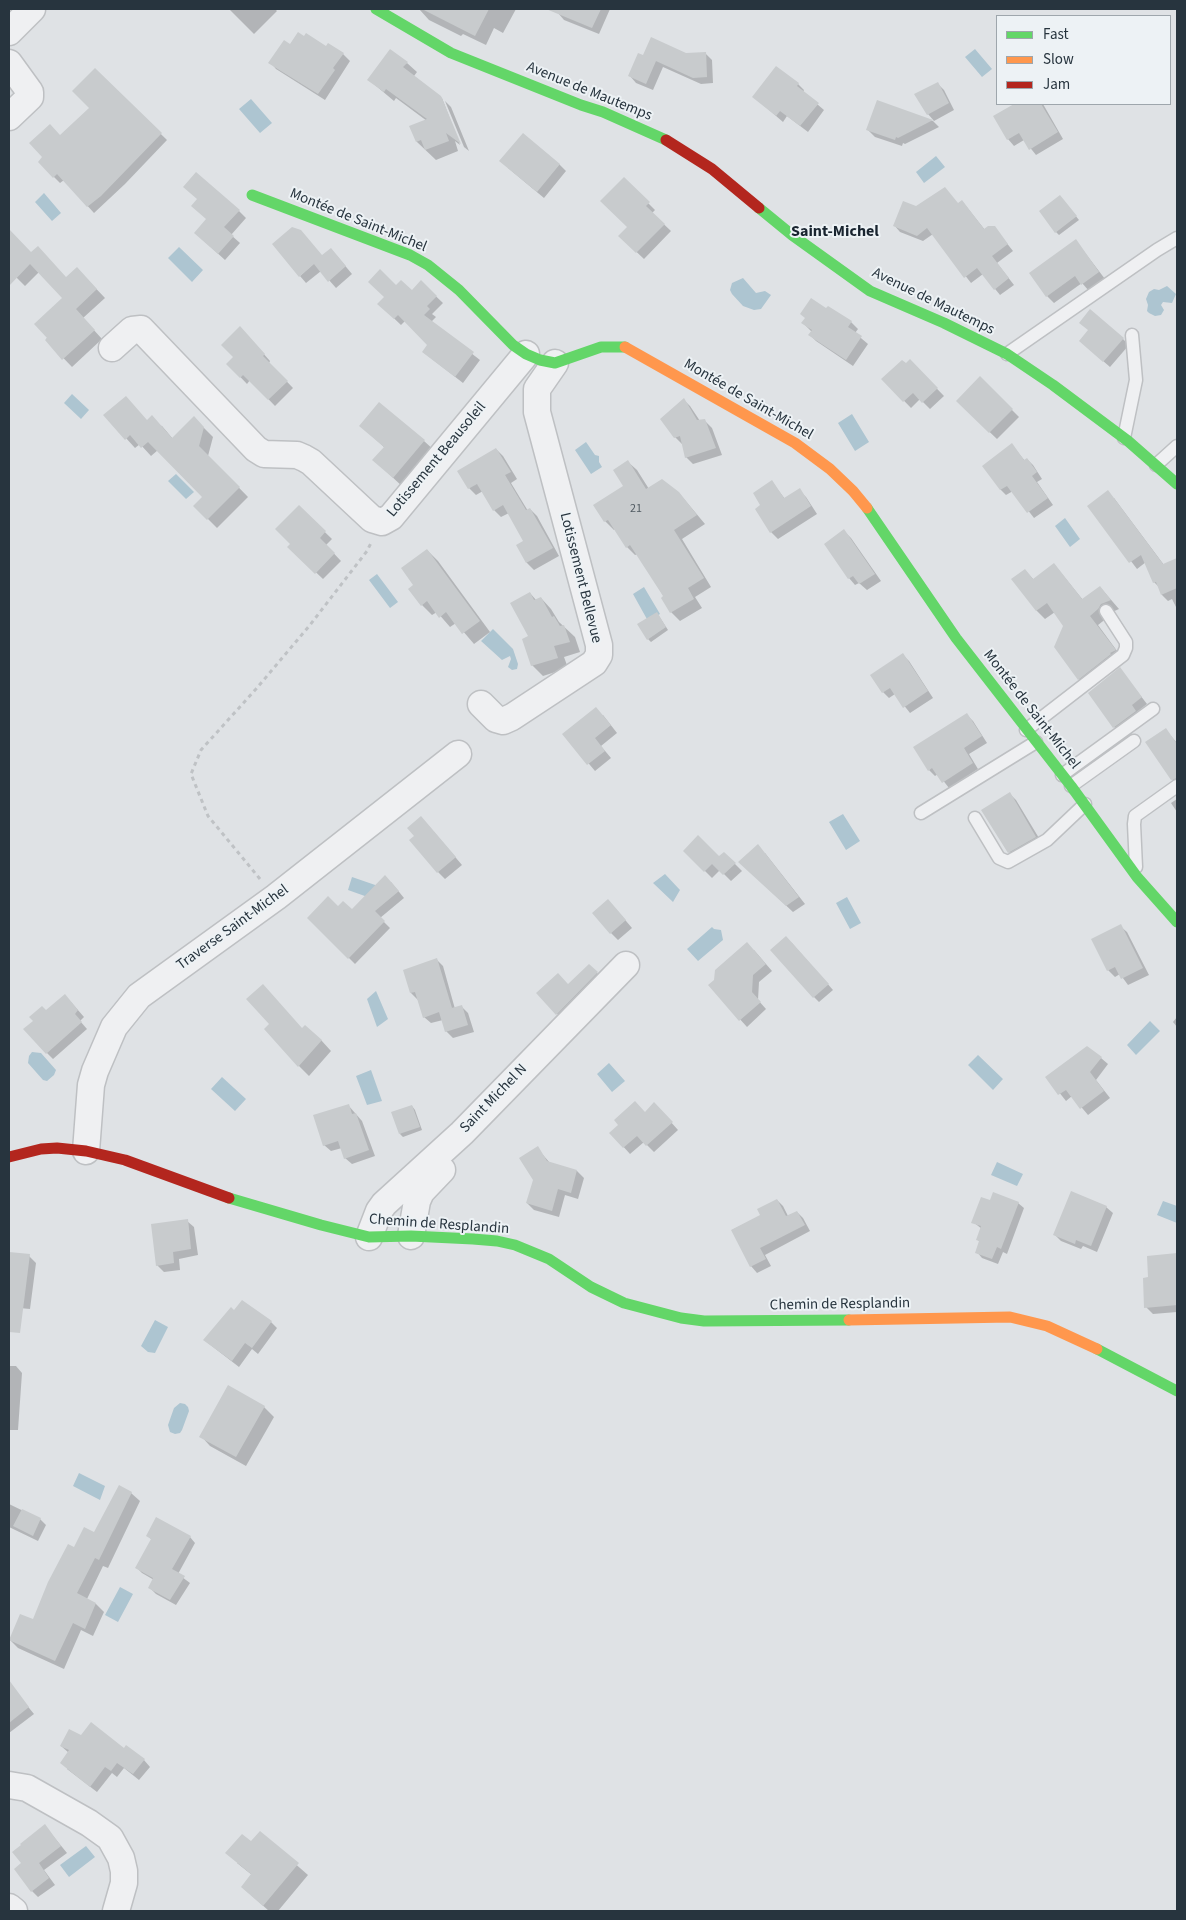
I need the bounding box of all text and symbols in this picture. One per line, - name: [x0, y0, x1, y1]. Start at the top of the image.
- legend: [996, 15, 1171, 105]
- text: Fast: [1043, 24, 1069, 45]
- text: Slow: [1043, 49, 1074, 70]
- street label: Avenue de Mautemps: [524, 59, 654, 125]
- text: Jam: [1043, 74, 1070, 95]
- street label: Montée de Saint-Michel: [287, 185, 429, 257]
- district label: Saint-Michel: [791, 222, 879, 242]
- street label: Avenue de Mautemps: [869, 265, 997, 339]
- street label: Montée de Saint-Michel: [680, 356, 816, 444]
- street label: Lotissement Beausoleil: [384, 399, 490, 521]
- house number: 21: [630, 502, 642, 516]
- street label: Lotissement Bellevue: [555, 511, 605, 645]
- street label: Montée de Saint-Michel: [979, 647, 1083, 773]
- street label: Traverse Saint-Michel: [174, 881, 292, 975]
- street label: Saint Michel N: [457, 1061, 531, 1137]
- street label: Chemin de Resplandin: [368, 1211, 510, 1239]
- street label: Chemin de Resplandin: [770, 1295, 910, 1315]

